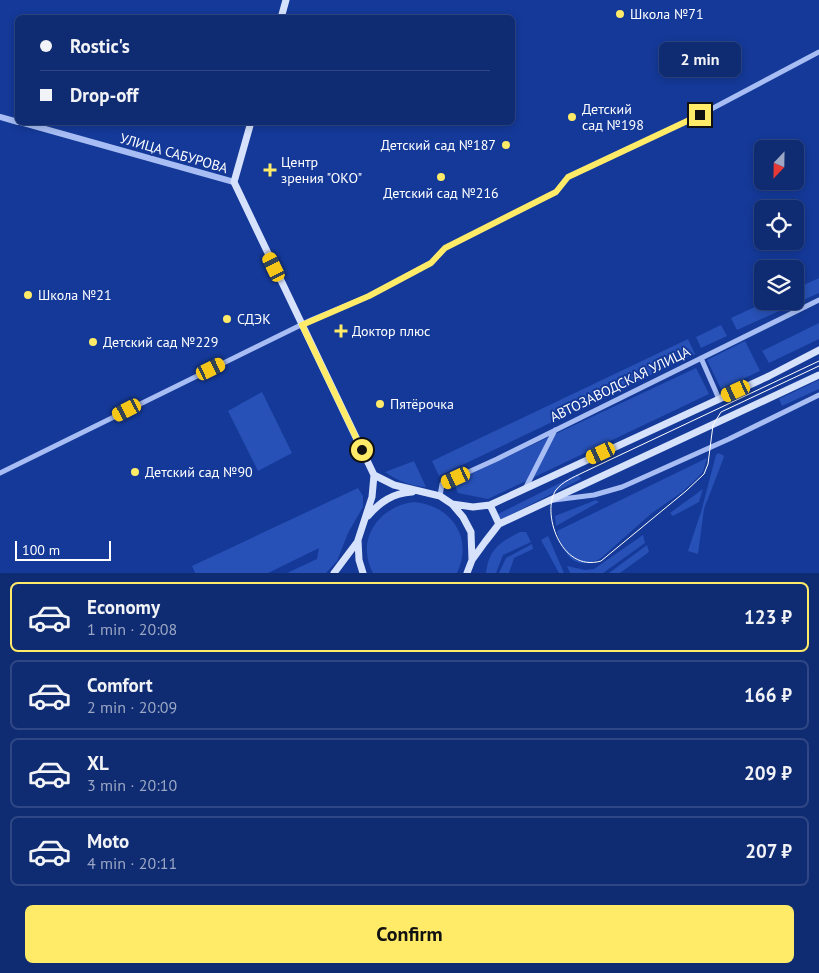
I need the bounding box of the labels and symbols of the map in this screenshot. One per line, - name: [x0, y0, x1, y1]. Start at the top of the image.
- place label: Школа №71: [630, 5, 704, 23]
- marker: Школа №71: [614, 8, 626, 20]
- callout: 2 min: [659, 42, 741, 78]
- place label: Детский сад №198: [582, 100, 644, 134]
- route end: [689, 104, 711, 126]
- marker: Детский сад №198: [566, 111, 578, 123]
- street label: УЛИЦА САБУРОВА: [118, 129, 231, 177]
- place label: Детский сад №187: [381, 136, 496, 154]
- marker: Детский сад №187: [500, 139, 512, 151]
- north arrow: [754, 140, 804, 190]
- place label: Центр зрения "ОКО": [281, 153, 362, 187]
- marker: Центр зрения "ОКО": [263, 163, 277, 177]
- marker: Детский сад №216: [435, 171, 447, 183]
- place label: Детский сад №216: [383, 184, 499, 202]
- car: [260, 250, 287, 284]
- place label: Школа №21: [38, 286, 112, 304]
- marker: Школа №21: [22, 289, 34, 301]
- place label: СДЭК: [237, 310, 271, 328]
- marker: СДЭК: [221, 313, 233, 325]
- place label: Доктор плюс: [352, 322, 430, 340]
- marker: Доктор плюс: [334, 324, 348, 338]
- place label: Детский сад №229: [103, 333, 218, 351]
- marker: Детский сад №229: [87, 336, 99, 348]
- street label: АВТОЗАВОДСКАЯ УЛИЦА: [547, 342, 694, 426]
- car: [194, 356, 227, 382]
- car: [719, 378, 752, 404]
- place label: Пятёрочка: [390, 395, 454, 413]
- car: [110, 397, 143, 423]
- marker: Пятёрочка: [374, 398, 386, 410]
- route start: [351, 439, 373, 461]
- car: [584, 440, 617, 466]
- place label: Детский сад №90: [145, 463, 253, 481]
- car: [439, 465, 472, 491]
- marker: Детский сад №90: [129, 466, 141, 478]
- scale bar: [15, 538, 111, 561]

